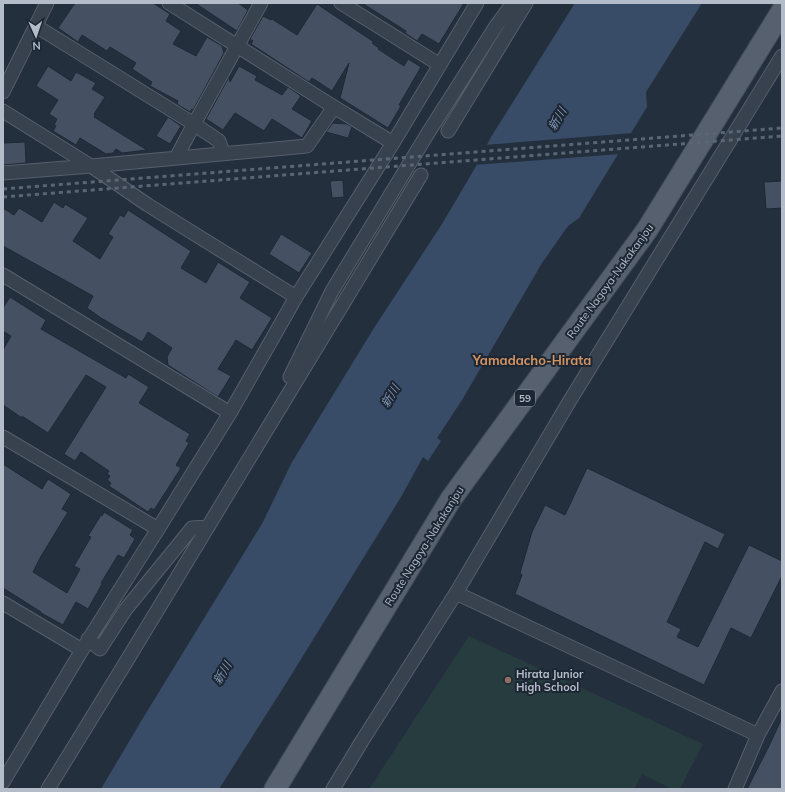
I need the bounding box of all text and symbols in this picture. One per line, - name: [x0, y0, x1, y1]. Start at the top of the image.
- north arrow: [16, 16, 56, 56]
- text: N: [32, 39, 41, 53]
- water label: 新川: [544, 103, 571, 133]
- street label: Route Nagoya-Nakakanjou: [564, 221, 656, 341]
- district label: Yamadacho-Hirata: [472, 352, 591, 368]
- water label: 新川: [377, 380, 404, 410]
- road number: 59: [515, 390, 535, 406]
- street label: Route Nagoya-Nakakanjou: [381, 484, 467, 608]
- water label: 新川: [209, 657, 236, 687]
- place label: Hirata Junior High School: [516, 667, 584, 694]
- marker: Hirata Junior High School: [503, 675, 513, 685]

